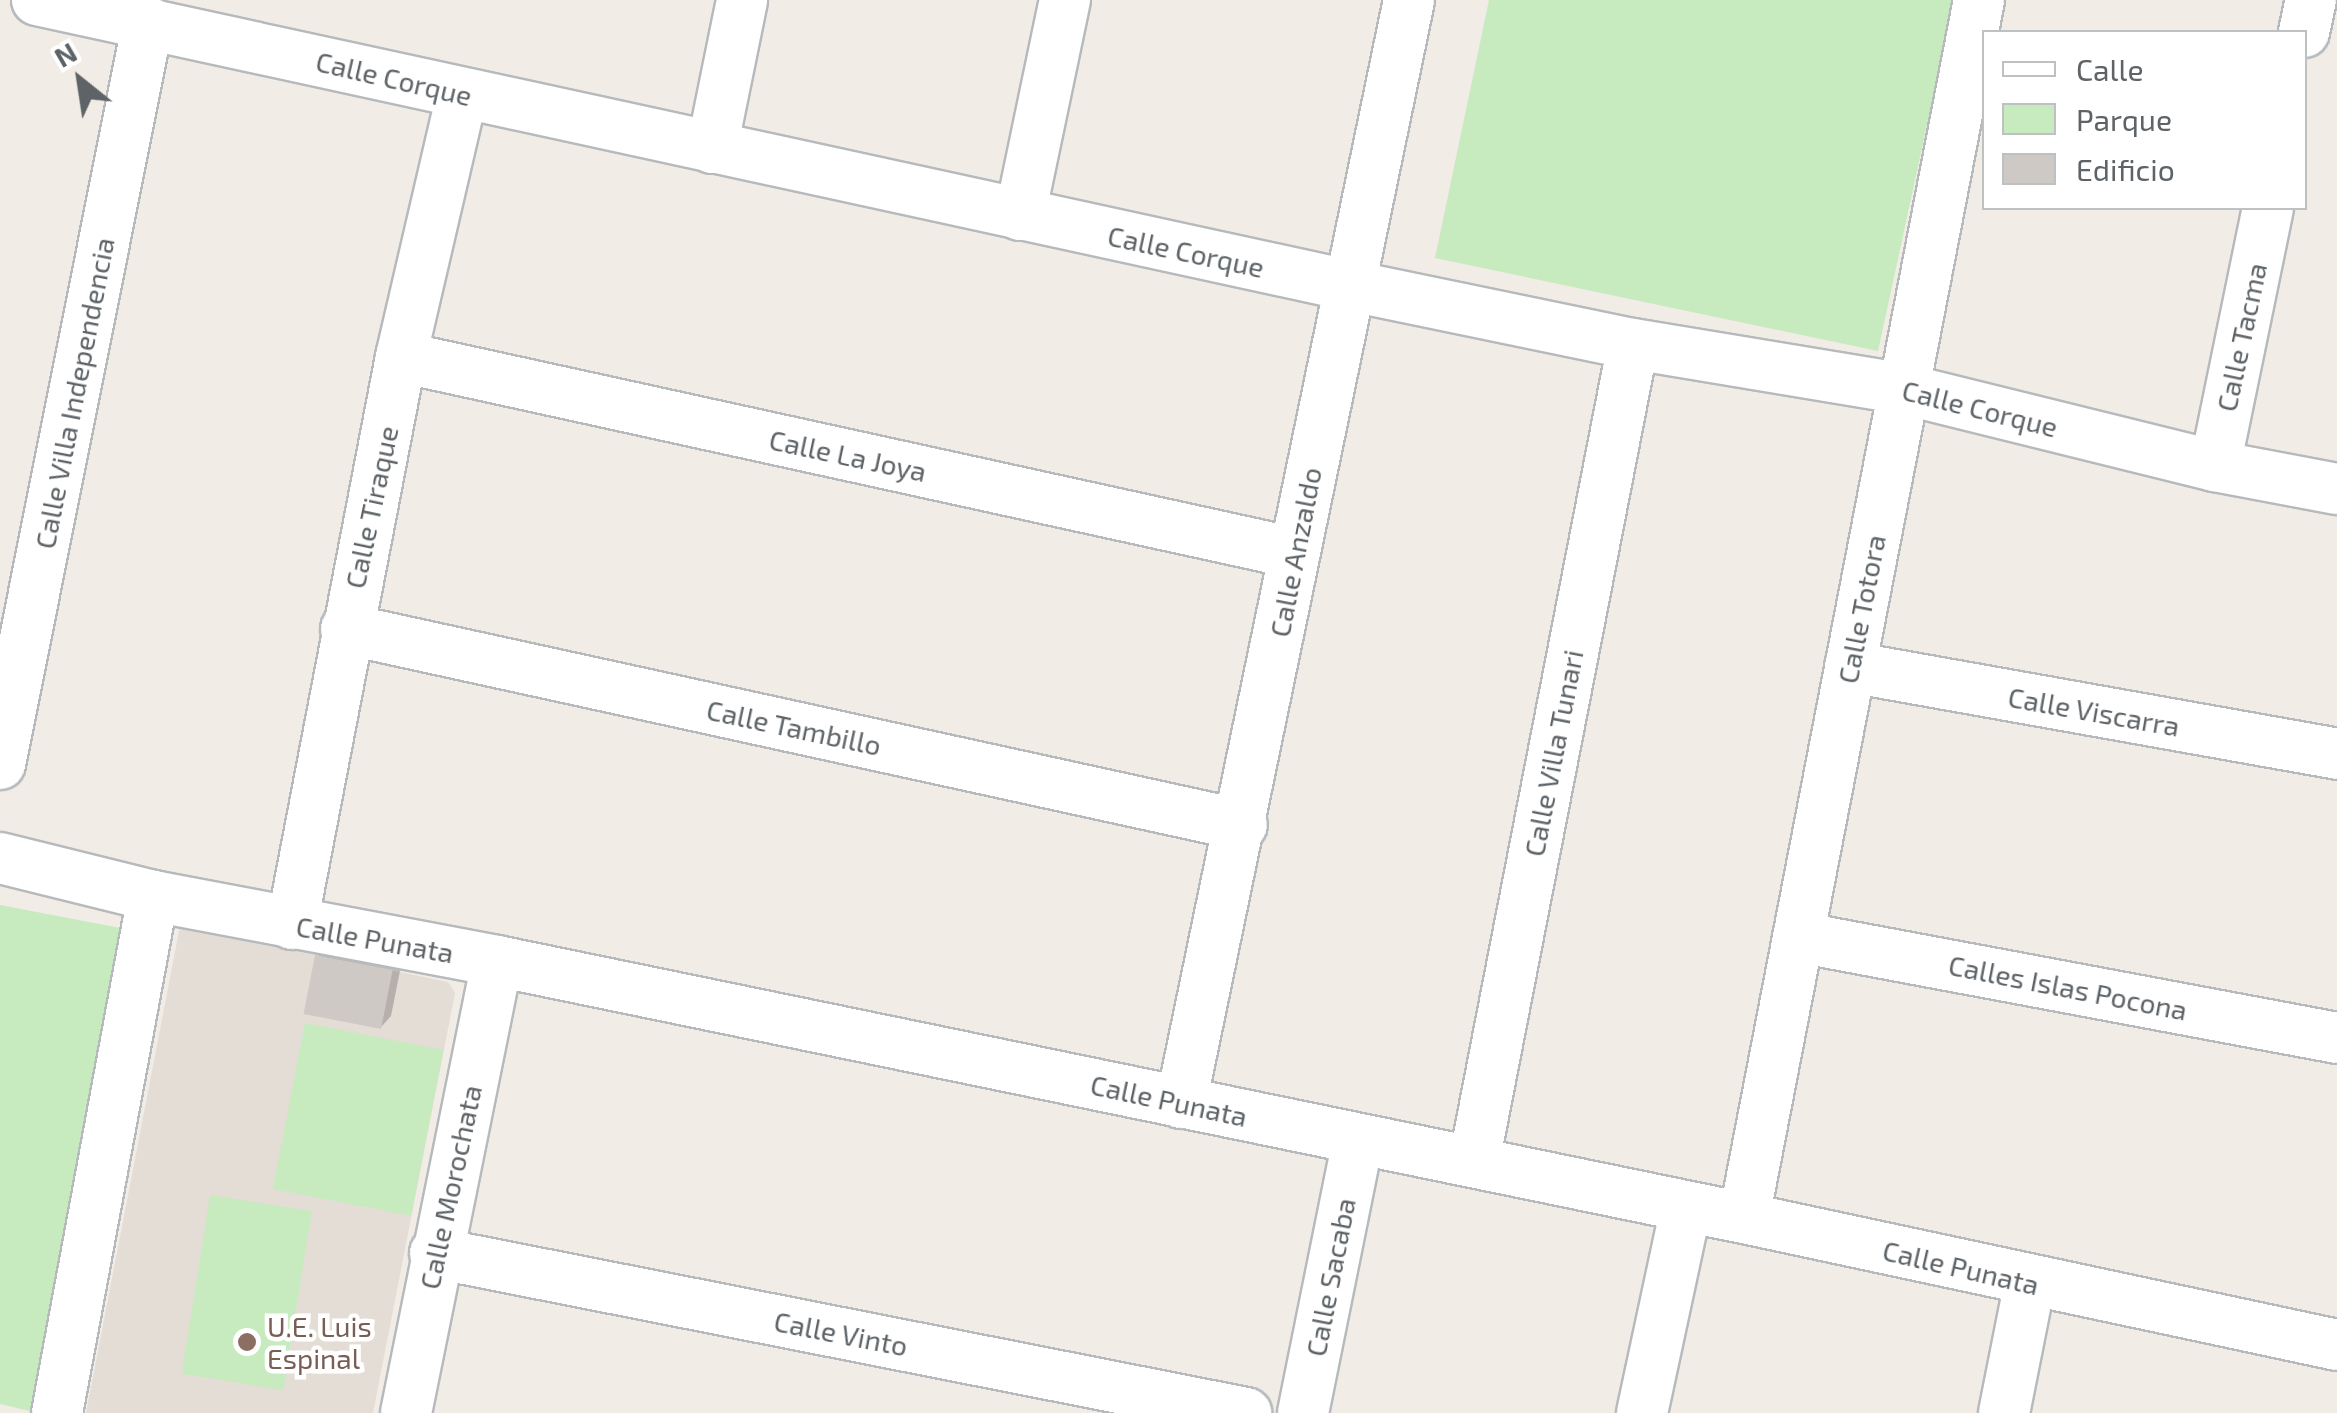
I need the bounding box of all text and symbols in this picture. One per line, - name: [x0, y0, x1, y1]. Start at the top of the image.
- north arrow: [30, 30, 130, 130]
- legend: [1982, 30, 2307, 210]
- text: N: [48, 34, 82, 74]
- street label: Calle Corque: [313, 44, 475, 112]
- text: Calle: [2076, 51, 2144, 87]
- text: Parque: [2076, 101, 2172, 137]
- text: Edificio: [2076, 151, 2175, 187]
- street label: Calle Corque: [1105, 218, 1267, 284]
- street label: Calle Villa Independencia: [27, 234, 121, 552]
- street label: Calle Tacma: [2209, 259, 2273, 415]
- street label: Calle Corque: [1899, 372, 2061, 444]
- street label: Calle Tiraque: [337, 422, 405, 592]
- street label: Calle La Joya: [766, 422, 930, 488]
- street label: Calle Anzaldo: [1262, 464, 1328, 640]
- street label: Calle Totora: [1830, 531, 1892, 687]
- street label: Calle Villa Tunari: [1516, 646, 1590, 860]
- street label: Calle Viscarra: [2005, 679, 2183, 743]
- street label: Calle Tambillo: [703, 692, 885, 762]
- street label: Calle Punata: [294, 909, 456, 969]
- street label: Calles Islas Pocona: [1946, 947, 2190, 1027]
- street label: Calle Punata: [1088, 1067, 1250, 1133]
- street label: Calle Morochata: [412, 1082, 488, 1292]
- street label: Calle Sacaba: [1298, 1195, 1362, 1359]
- street label: Calle Punata: [1880, 1233, 2042, 1301]
- street label: Calle Vinto: [771, 1304, 911, 1362]
- place label: U.E. Luis Espinal: [267, 1309, 372, 1375]
- marker: U.E. Luis Espinal: [236, 1331, 258, 1353]

